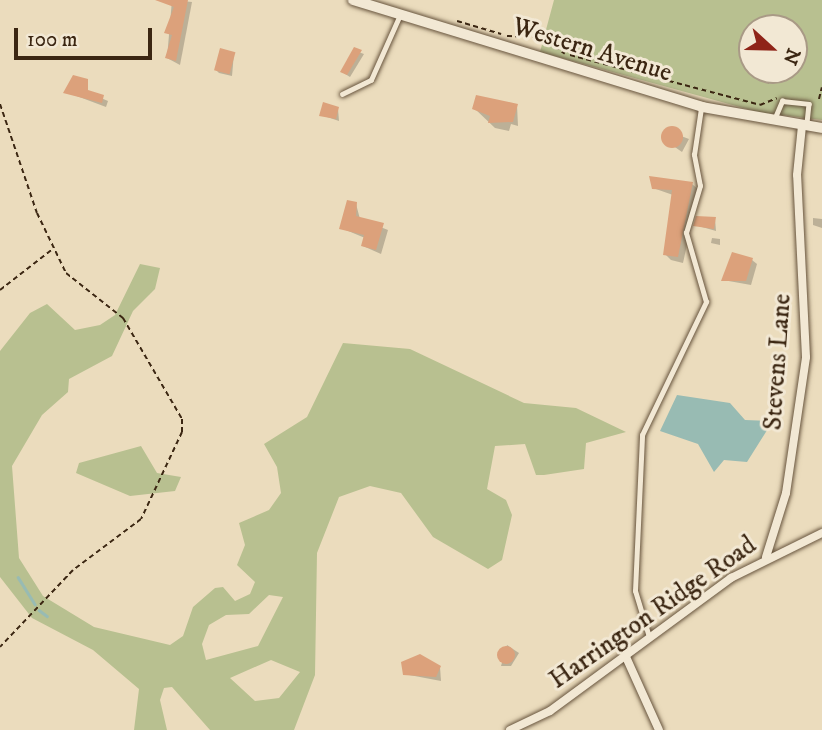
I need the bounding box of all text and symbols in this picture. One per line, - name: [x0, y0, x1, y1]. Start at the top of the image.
- street label: Western Avenue: [509, 11, 675, 89]
- scale bar: [18, 14, 156, 58]
- north arrow: [738, 14, 808, 84]
- text: 100 m: [27, 27, 78, 53]
- text: N: [777, 45, 805, 68]
- street label: Stevens Lane: [758, 293, 798, 431]
- street label: Harrington Ridge Road: [544, 530, 762, 696]

